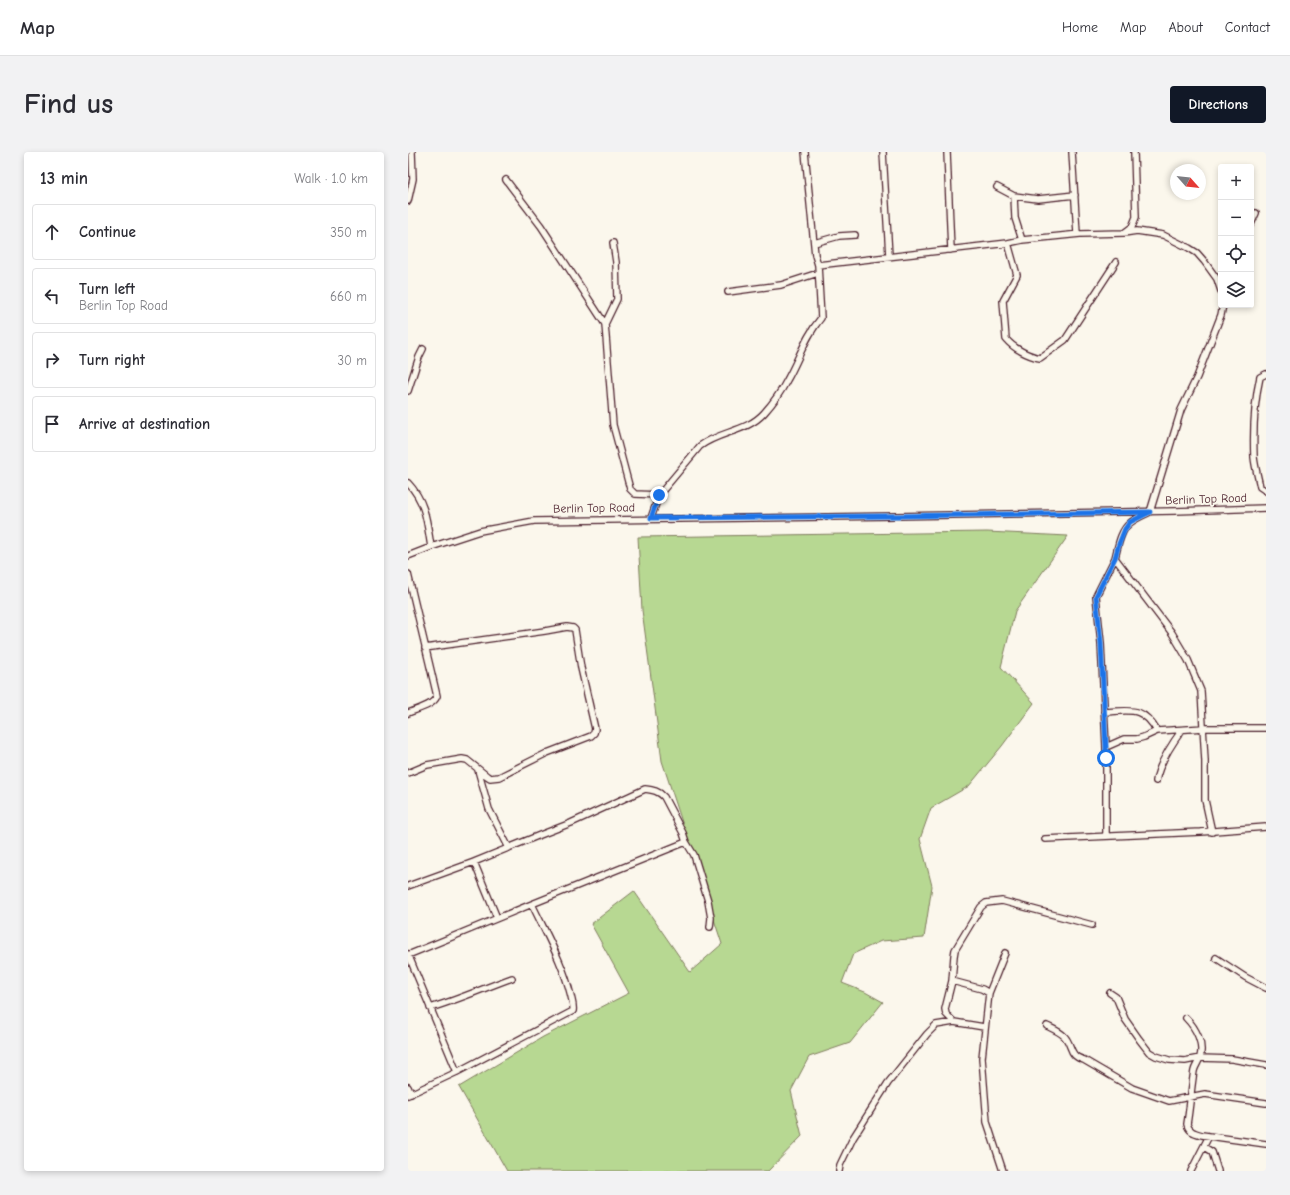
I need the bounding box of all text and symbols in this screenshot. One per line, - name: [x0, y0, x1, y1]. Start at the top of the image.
- text: Map: [20, 17, 55, 39]
- text: Home: [1062, 19, 1098, 36]
- text: Map: [1120, 19, 1146, 36]
- text: About: [1168, 19, 1203, 36]
- text: Contact: [1225, 19, 1270, 36]
- button: Directions: [1170, 86, 1266, 123]
- text: Find us: [24, 88, 113, 120]
- north arrow: [1170, 164, 1206, 200]
- map controls: [1218, 164, 1254, 308]
- button: +: [1218, 164, 1254, 200]
- text: 13 min: [40, 169, 88, 188]
- text: Walk · 1.0 km: [294, 171, 368, 186]
- button: −: [1218, 200, 1254, 236]
- icon: ahead: [41, 221, 63, 243]
- text: Continue: [79, 223, 136, 241]
- text: 350 m: [330, 225, 367, 240]
- button: locate: [1218, 236, 1254, 272]
- button: layers: [1218, 272, 1254, 308]
- text: Turn left: [79, 280, 135, 298]
- icon: left: [41, 285, 63, 307]
- text: 660 m: [330, 289, 367, 304]
- text: Berlin Top Road: [79, 298, 168, 313]
- icon: right: [41, 349, 63, 371]
- text: Turn right: [79, 351, 145, 369]
- text: 30 m: [337, 353, 367, 368]
- icon: arrive: [41, 413, 63, 435]
- text: Arrive at destination: [79, 415, 210, 433]
- route end: [650, 486, 668, 504]
- street label: Berlin Top Road: [1165, 491, 1247, 507]
- street label: Berlin Top Road: [553, 500, 635, 516]
- route start: [1097, 749, 1115, 767]

